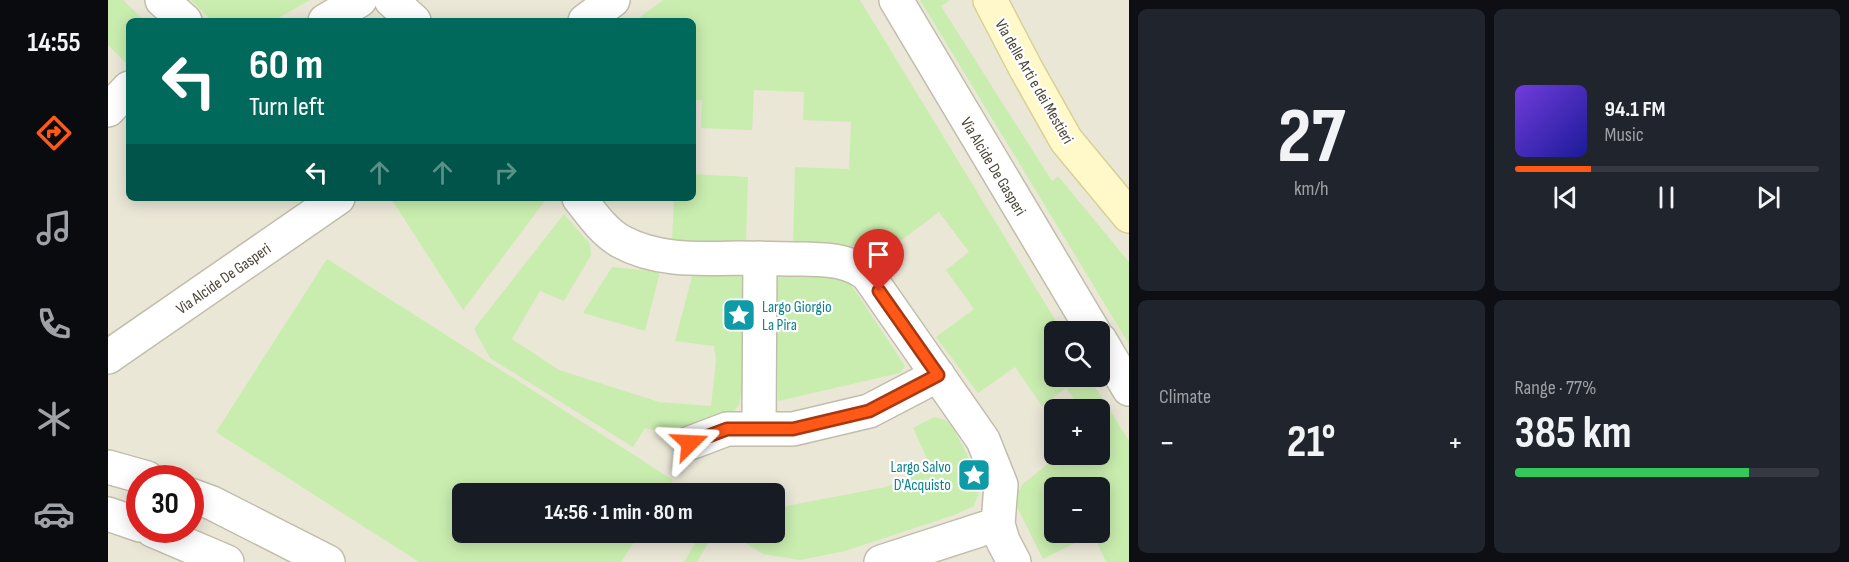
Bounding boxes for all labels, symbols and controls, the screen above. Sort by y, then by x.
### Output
street label: Via delle Arti e dei Mestieri [990,16,1077,147]
text: 14:55 [27,27,81,59]
text: 60 m [249,40,323,91]
icon: left [150,42,228,120]
text: Turn left [249,91,325,123]
text: 27 [1277,91,1345,184]
text: 94.1 FM [1605,96,1666,123]
icon: directions [33,112,75,154]
street label: Via Alcide De Gasperi [956,114,1030,219]
text: Music [1605,123,1644,147]
icon: left [300,156,333,189]
icon: ahead [363,156,396,189]
icon: ahead [426,156,459,189]
icon: right [489,156,522,189]
text: km/h [1294,177,1329,201]
icon: previous [1549,181,1582,214]
icon: pause [1650,181,1683,214]
icon: next [1752,181,1785,214]
icon: music [33,207,75,249]
pin [853,229,904,291]
icon: arrive [862,238,895,271]
street label: Via Alcide De Gasperi [173,240,275,319]
place icon: Largo Giorgio La Pira [721,297,757,333]
place label: Largo Giorgio La Pira [762,298,832,335]
icon: phone [33,303,75,345]
map controls [1044,321,1110,543]
button: search [1044,321,1110,387]
text: Range · 77% [1515,376,1597,400]
text: Climate [1159,385,1211,409]
icon: climate [33,398,75,440]
button: + [1044,399,1110,465]
text: 385 km [1515,406,1632,461]
position arrow [658,411,722,475]
text: 21° [1287,415,1336,470]
text: − [1159,423,1175,463]
text: + [1447,423,1464,463]
place icon: Largo Salvo D'Acquisto [956,457,992,493]
place label: Largo Salvo D'Acquisto [891,458,951,495]
speed limit sign: 30 [126,465,204,543]
button: − [1044,477,1110,543]
icon: car [33,493,75,535]
text: 14:56 · 1 min · 80 m [545,499,692,526]

